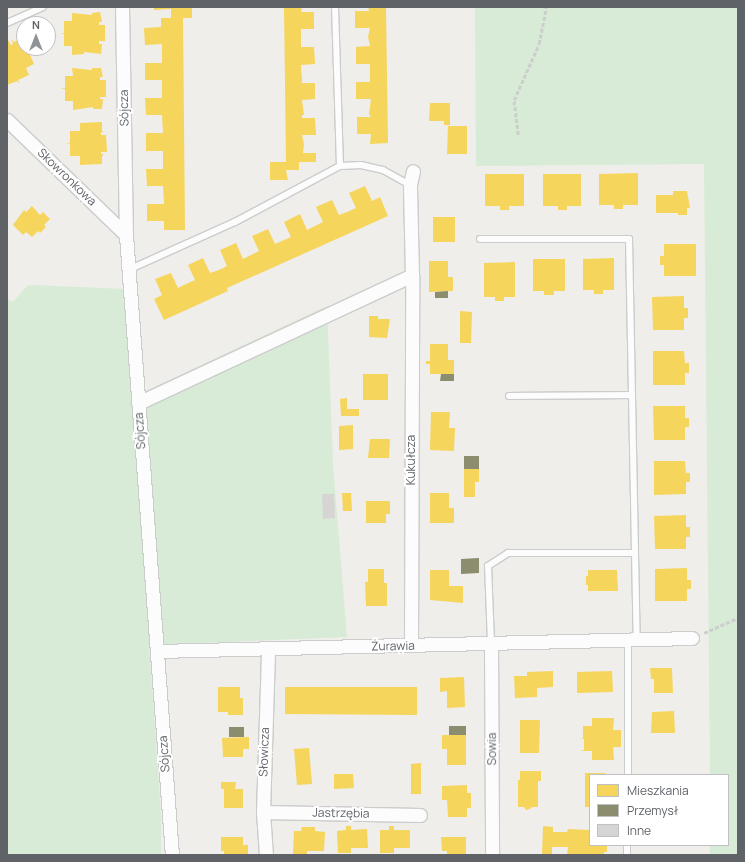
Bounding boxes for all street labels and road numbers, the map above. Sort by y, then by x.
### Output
street label: Sójcza [116,89,132,127]
street label: Skowronkowa [35,145,99,209]
street label: Sójcza [132,412,148,450]
street label: Kukułcza [404,435,418,485]
street label: Żurawia [371,638,415,654]
street label: Słowicza [256,727,272,777]
street label: Sowia [485,733,499,765]
street label: Sójcza [156,735,172,773]
street label: Jastrzębia [312,805,370,821]

